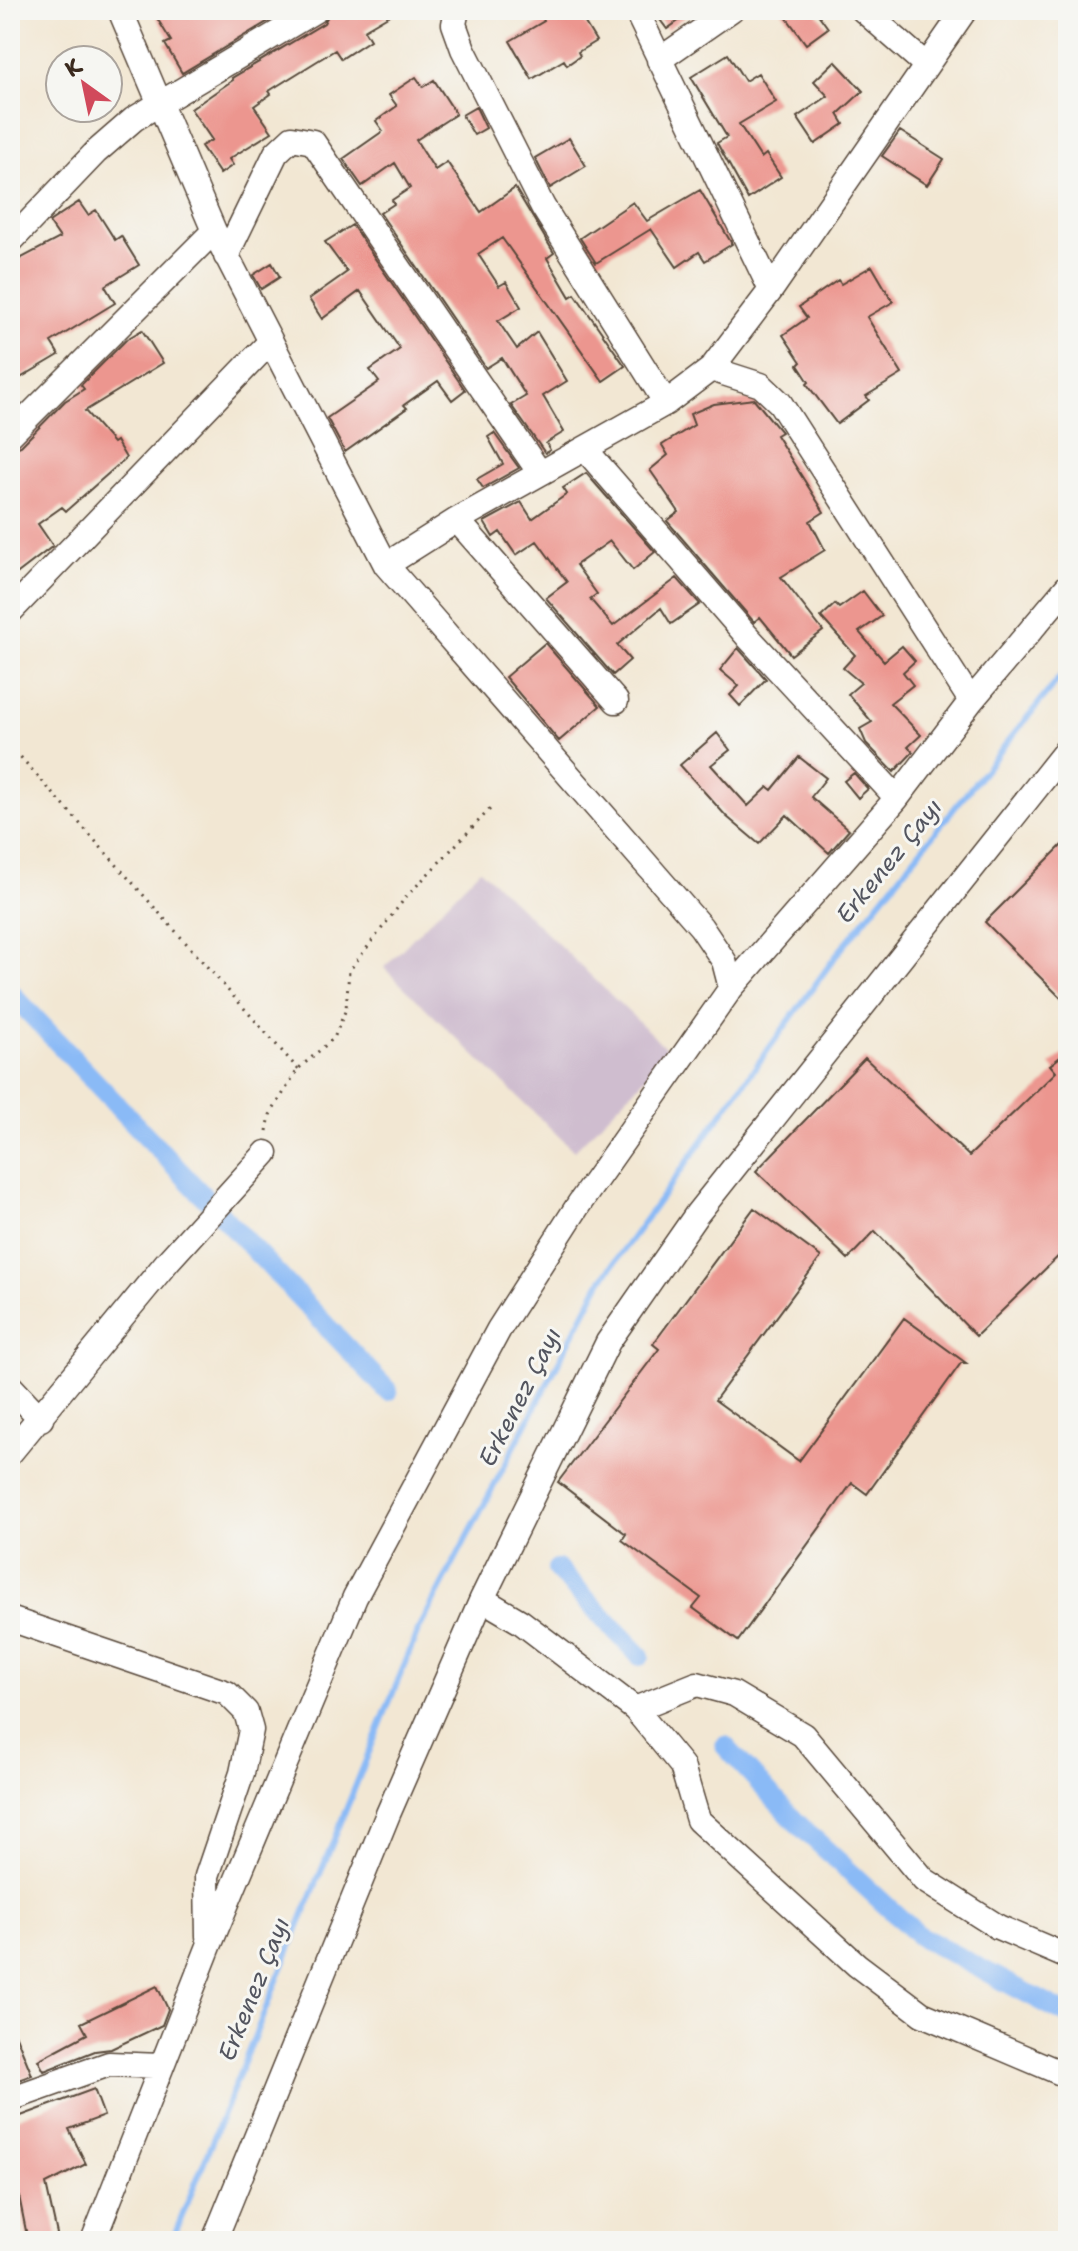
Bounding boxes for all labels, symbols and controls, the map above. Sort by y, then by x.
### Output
north arrow [44,44,124,124]
text: K [59,51,88,84]
water label: Erkenez Çayı [829,792,949,930]
water label: Erkenez Çayı [471,1322,569,1472]
water label: Erkenez Çayı [211,1913,297,2065]

